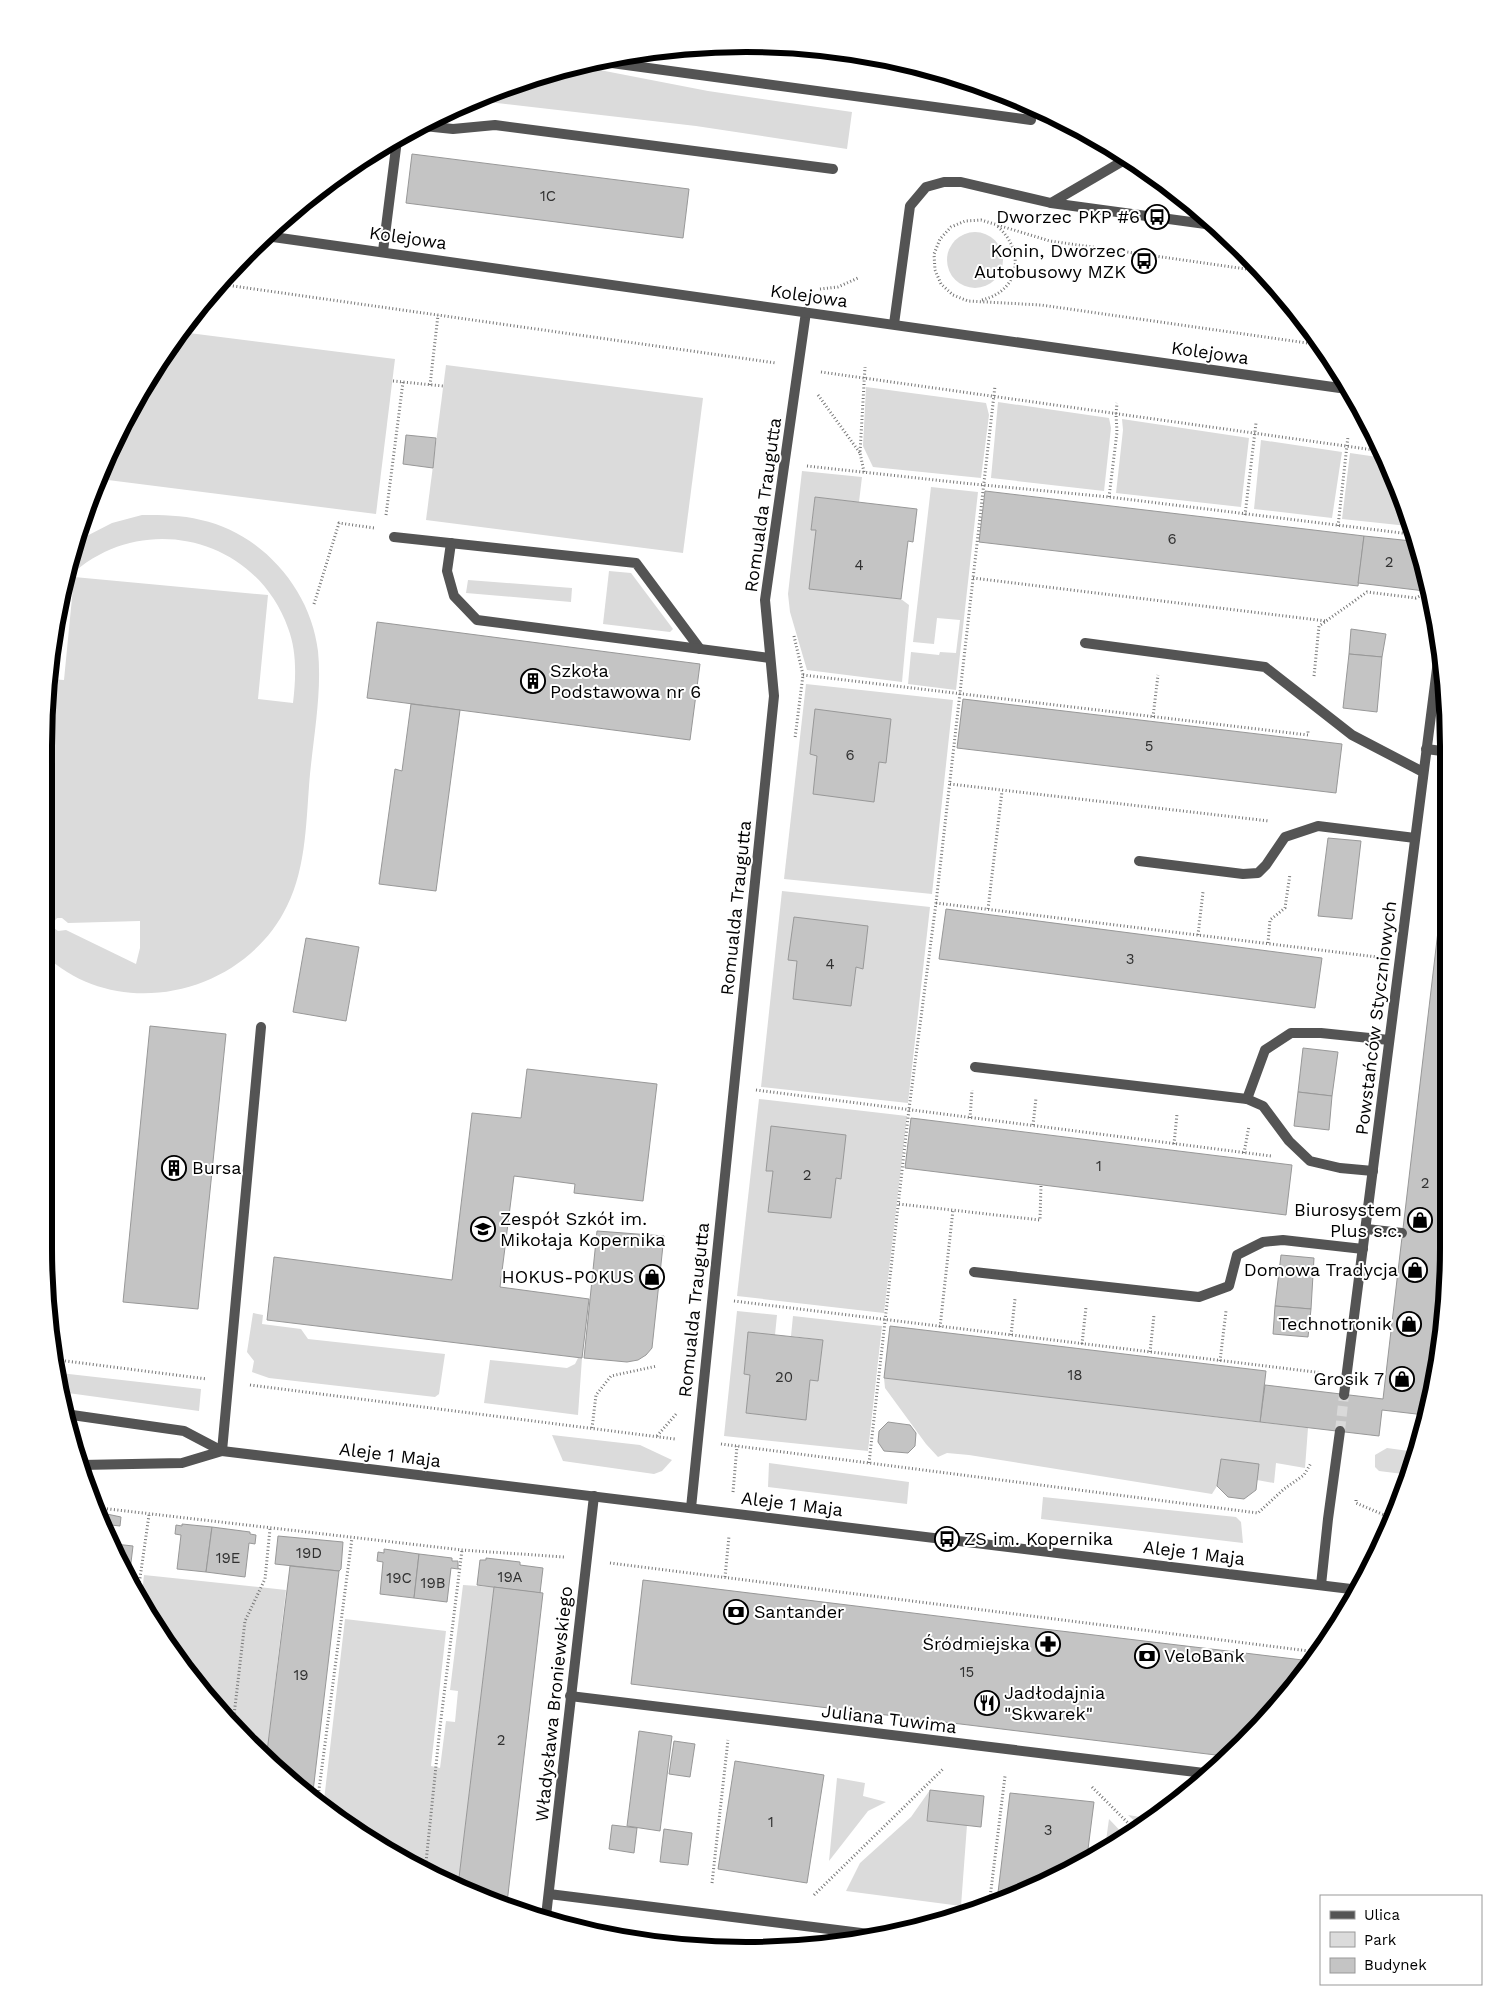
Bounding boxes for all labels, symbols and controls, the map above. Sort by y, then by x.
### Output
house number: 1C [540,187,556,205]
bus stop icon: Dworzec PKP #6 [1144,204,1170,230]
place label: Dworzec PKP #6 [996,206,1140,227]
street label: Kolejowa [368,222,448,253]
place label: Konin, Dworzec Autobusowy MZK [974,240,1126,282]
bus stop icon: Konin, Dworzec Autobusowy MZK [1131,248,1157,274]
street label: Kolejowa [769,280,849,311]
street label: Kolejowa [1170,337,1250,368]
street label: Romualda Traugutta [740,416,785,594]
house number: 6 [1167,530,1177,548]
house number: 2 [1385,553,1393,571]
house number: 4 [854,556,864,574]
place label: Szkoła Podstawowa nr 6 [550,660,701,702]
building icon: Szkoła Podstawowa nr 6 [520,668,546,694]
house number: 5 [1145,737,1153,755]
house number: 6 [845,746,855,764]
street label: Romualda Traugutta [716,819,755,997]
street label: Powstańców Styczniowych [1351,900,1400,1136]
house number: 3 [1126,950,1134,968]
house number: 4 [825,955,835,973]
building icon: Bursa [161,1155,187,1181]
place label: Bursa [192,1157,242,1178]
house number: 1 [1096,1157,1102,1175]
house number: 2 [803,1166,811,1184]
house number: 2 [1421,1174,1429,1192]
place label: Biurosystem Plus s.c. [1294,1199,1402,1241]
shop icon: Biurosystem Plus s.c. [1407,1207,1433,1233]
place label: Zespół Szkół im. Mikołaja Kopernika [500,1208,665,1250]
school or university icon: Zespół Szkół im. Mikołaja Kopernika [470,1216,496,1242]
street label: Romualda Traugutta [674,1221,713,1399]
shop icon: Domowa Tradycja [1402,1257,1428,1283]
place label: Domowa Tradycja [1244,1259,1398,1280]
shop icon: HOKUS-POKUS [639,1264,665,1290]
place label: HOKUS-POKUS [502,1266,634,1287]
shop icon: Technotronik [1396,1311,1422,1337]
place label: Technotronik [1278,1313,1392,1334]
house number: 18 [1067,1366,1083,1384]
shop icon: Grosik 7 [1389,1366,1415,1392]
house number: 20 [775,1368,793,1386]
place label: Grosik 7 [1314,1368,1384,1389]
street label: Aleje 1 Maja [338,1438,442,1471]
street label: Aleje 1 Maja [740,1487,844,1520]
bus stop icon: ZS im. Kopernika [934,1526,960,1552]
place label: ZS im. Kopernika [964,1528,1113,1549]
street label: Aleje 1 Maja [1142,1536,1246,1569]
house number: 19D [296,1544,322,1562]
house number: 19E [216,1549,240,1567]
house number: 19A [498,1568,523,1586]
house number: 19C [386,1569,412,1587]
house number: 19B [421,1574,445,1592]
street label: Władysława Broniewskiego [531,1585,576,1823]
bank icon: Santander [723,1599,749,1625]
place label: Santander [754,1601,844,1622]
pharmacy icon: Śródmiejska [1035,1631,1061,1657]
place label: Śródmiejska [923,1633,1030,1654]
bank icon: VeloBank [1134,1643,1160,1669]
place label: VeloBank [1164,1645,1245,1666]
house number: 15 [960,1663,974,1681]
house number: 19 [293,1666,309,1684]
place label: Jadłodajnia "Skwarek" [1004,1682,1105,1724]
restaurant icon: Jadłodajnia "Skwarek" [974,1690,1000,1716]
street label: Juliana Tuwima [820,1700,958,1737]
house number: 2 [497,1731,505,1749]
house number: 1 [768,1813,774,1831]
house number: 3 [1044,1821,1052,1839]
legend [1320,1895,1482,1985]
text: Ulica [1364,1906,1401,1924]
text: Park [1364,1931,1397,1949]
text: Budynek [1364,1956,1427,1974]

